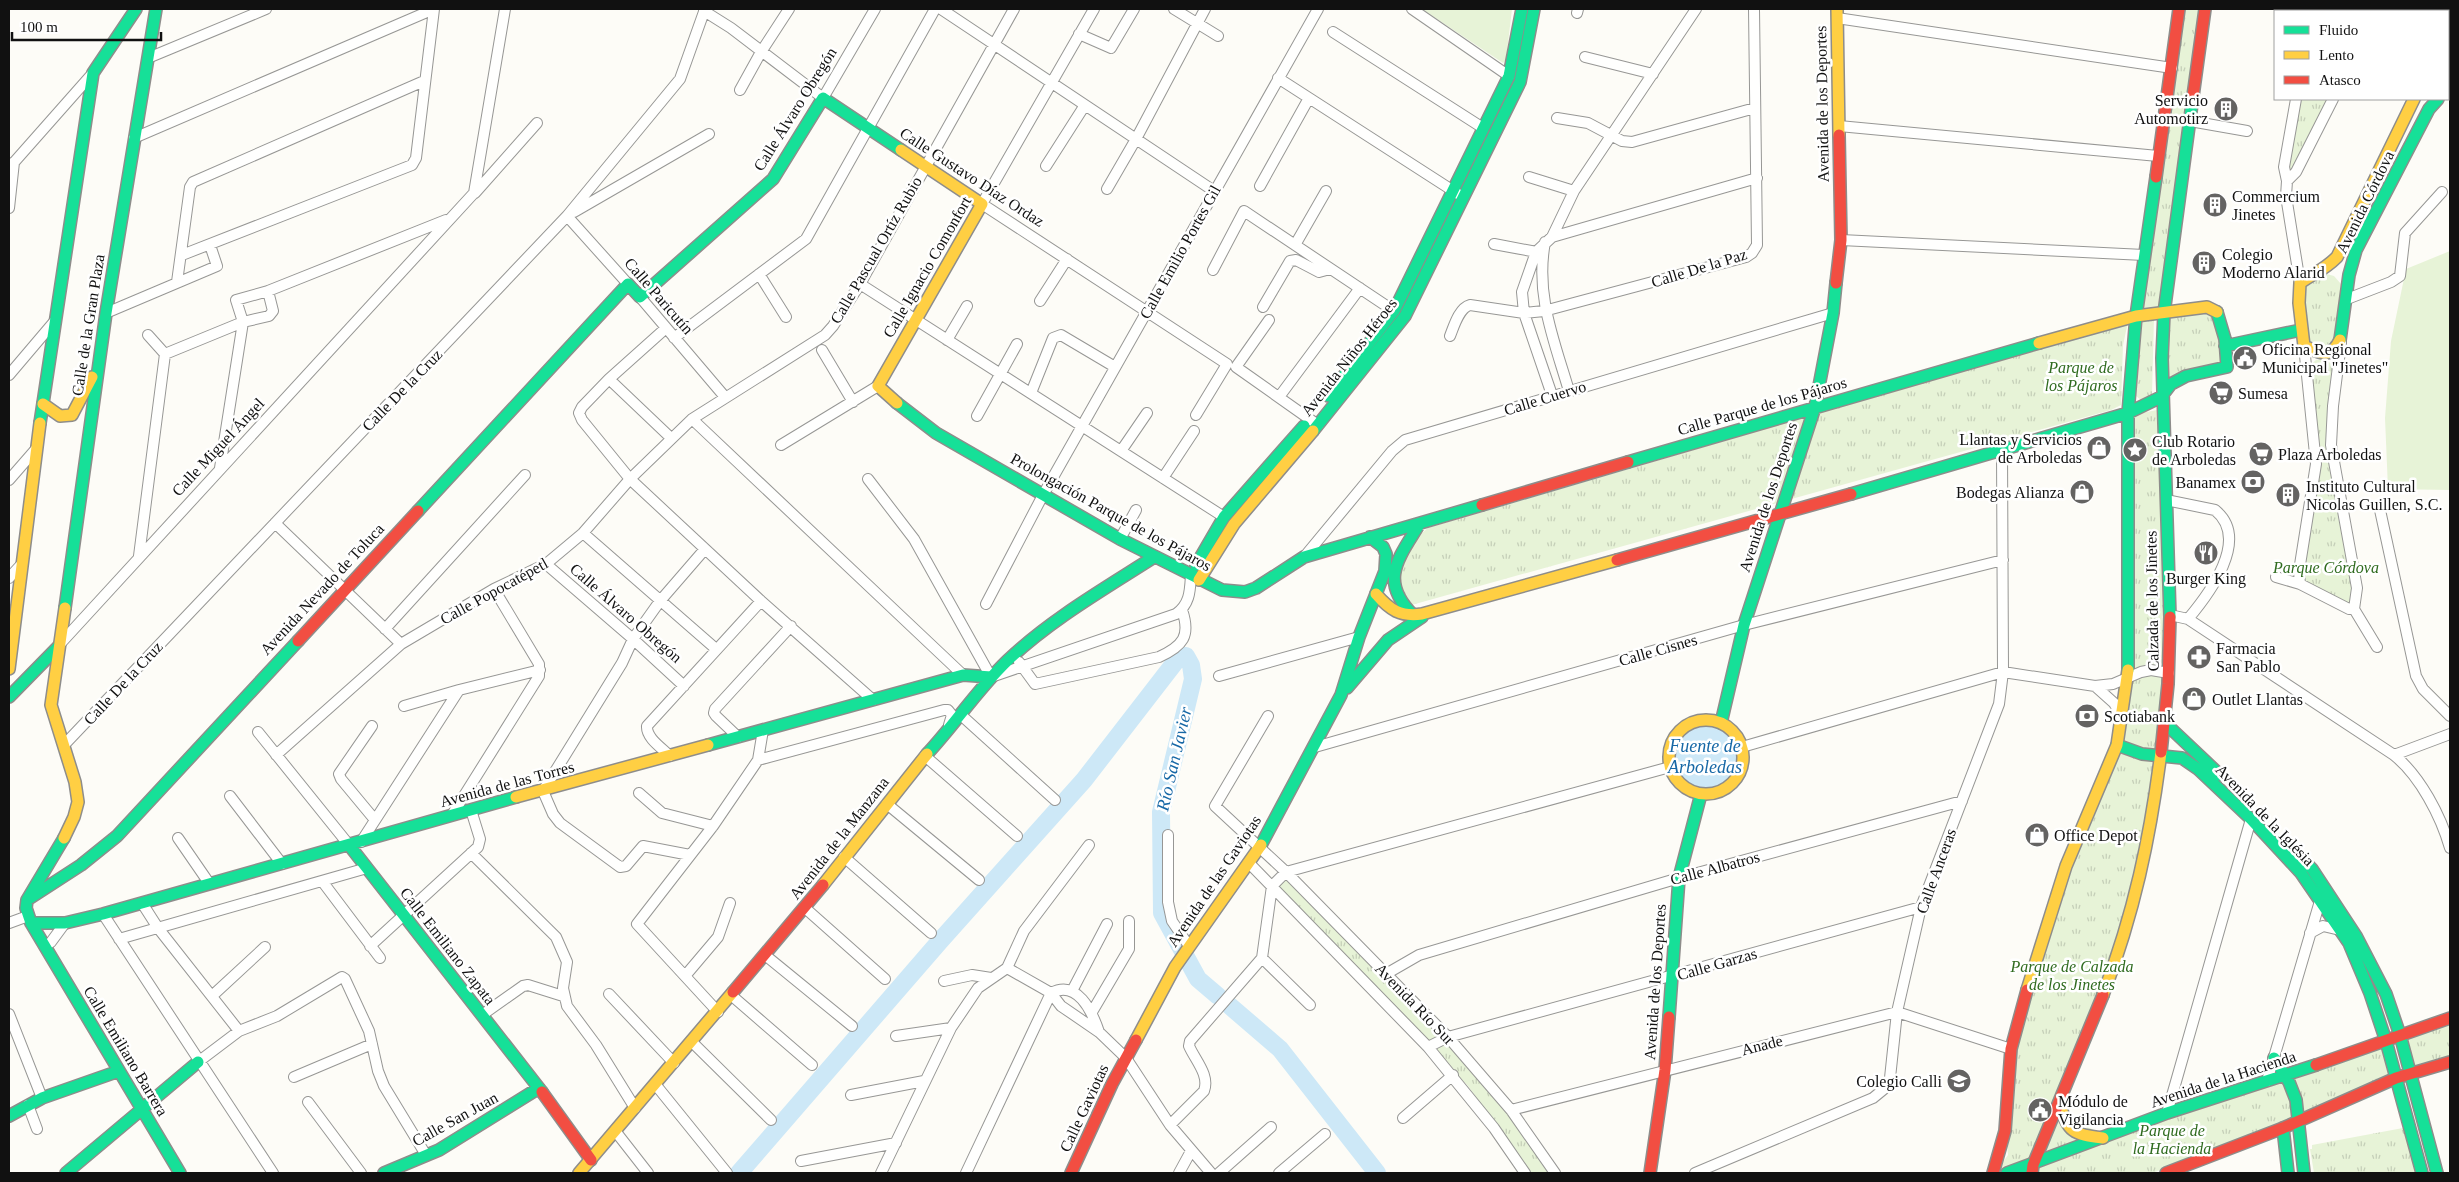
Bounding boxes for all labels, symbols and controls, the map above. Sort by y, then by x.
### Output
scale bar [12,10,161,42]
legend [2274,10,2449,100]
text: 100 m [20,19,58,35]
text: Fluido [2319,22,2358,38]
street label: Avenida de los Deportes [1812,26,1833,182]
street label: Calle Álvaro Obregón [749,44,841,174]
text: Lento [2319,47,2354,63]
text: Atasco [2319,72,2361,88]
place label: Servicio Automotirz [2134,92,2208,127]
building icon: Servicio Automotirz [2213,96,2239,122]
street label: Calle Gustavo Díaz Ordaz [897,124,1047,230]
street label: Avenida Córdova [2333,148,2397,256]
street label: Calle Pascual Ortíz Rubio [827,174,925,326]
street label: Calle Emilio Portes Gil [1136,182,1224,322]
place label: Commercium Jinetes [2232,188,2321,223]
building icon: Commercium Jinetes [2202,192,2228,218]
street label: Calle Ignacio Comonfort [880,193,975,341]
street label: Calle De la Paz [1649,245,1749,291]
place label: Colegio Moderno Alarid [2222,246,2325,281]
building icon: Colegio Moderno Alarid [2191,250,2217,276]
street label: Calle de la Gran Plaza [68,253,108,397]
street label: Calle Paricutín [621,254,697,338]
street label: Avenida Niños Héroes [1298,295,1400,419]
place label: Oficina Regional Municipal "Jinetes" [2262,341,2388,377]
public building icon: Oficina Regional Municipal "Jinetes" [2232,345,2258,371]
street label: Calle De la Cruz [359,346,445,434]
park label: Parque de los Pájaros [2045,359,2117,395]
street label: Calle Parque de los Pájaros [1676,374,1849,439]
street label: Calle Cuervo [1502,377,1588,419]
supermarket icon: Sumesa [2208,380,2234,406]
place label: Sumesa [2238,385,2288,402]
street label: Calle Miguel Ángel [168,394,269,500]
street label: Avenida de los Deportes [1736,420,1801,574]
place label: Llantas y Servicios de Arboledas [1959,431,2082,466]
place label: Club Rotario de Arboledas [2152,433,2236,468]
shop icon: Llantas y Servicios de Arboledas [2086,435,2112,461]
place icon: Club Rotario de Arboledas [2122,437,2148,463]
supermarket icon: Plaza Arboledas [2248,441,2274,467]
place label: Plaza Arboledas [2278,446,2382,463]
street label: Prolongación Parque de los Pájaros [1007,450,1214,575]
bank icon: Banamex [2240,469,2266,495]
place label: Banamex [2176,474,2236,491]
place label: Instituto Cultural Nicolas Guillen, S.C. [2306,478,2442,513]
shop icon: Bodegas Alianza [2069,479,2095,505]
building icon: Instituto Cultural Nicolas Guillen, S.C. [2275,482,2301,508]
place label: Bodegas Alianza [1956,484,2064,502]
street label: Avenida Nevado de Toluca [257,520,387,658]
street label: Calzada de los Jinetes [2142,530,2162,672]
restaurant icon: Burger King [2193,540,2219,566]
street label: Calle Popocatépetl [437,554,552,628]
street label: Calle Álvaro Obregón [566,559,686,667]
park label: Parque Córdova [2272,559,2379,577]
place label: Burger King [2166,570,2246,588]
street label: Calle Cisnes [1617,631,1699,669]
street label: Calle De la Cruz [80,638,166,728]
place label: Farmacia San Pablo [2216,640,2280,675]
pharmacy icon: Farmacia San Pablo [2186,644,2212,670]
shop icon: Outlet Llantas [2181,686,2207,712]
place label: Outlet Llantas [2212,691,2303,708]
bank icon: Scotiabank [2074,703,2100,729]
water label: Río San Javier [1152,704,1196,814]
place label: Scotiabank [2104,708,2175,725]
water label: Fuente de Arboledas [1667,736,1742,777]
street label: Avenida de las Torres [438,758,576,810]
street label: Avenida de la Iglésia [2212,761,2318,870]
street label: Avenida de la Manzana [786,774,892,902]
street label: Avenida de las Gaviotas [1164,812,1264,950]
shop icon: Office Depot [2024,822,2050,848]
street label: Calle Anceras [1913,826,1959,916]
place label: Office Depot [2054,827,2138,845]
street label: Calle Albatros [1668,848,1762,888]
street label: Calle Emiliano Zapata [396,884,499,1009]
street label: Avenida de los Deportes [1641,903,1670,1061]
street label: Calle Garzas [1675,945,1759,983]
park label: Parque de Calzada de los Jinetes [2010,958,2133,993]
street label: Avenida Río Sur [1372,960,1459,1049]
street label: Calle Emiliano Barrera [81,983,171,1119]
street label: Anade [1740,1032,1784,1058]
street label: Avenida de la Hacienda [2148,1047,2298,1111]
street label: Calle Gaviotas [1056,1062,1112,1154]
school or university icon: Colegio Calli [1946,1068,1972,1094]
place label: Colegio Calli [1856,1073,1943,1091]
street label: Calle San Juan [409,1089,501,1149]
place label: Módulo de Vigilancia [2058,1093,2128,1129]
public building icon: Módulo de Vigilancia [2027,1097,2053,1123]
park label: Parque de la Hacienda [2133,1122,2211,1157]

